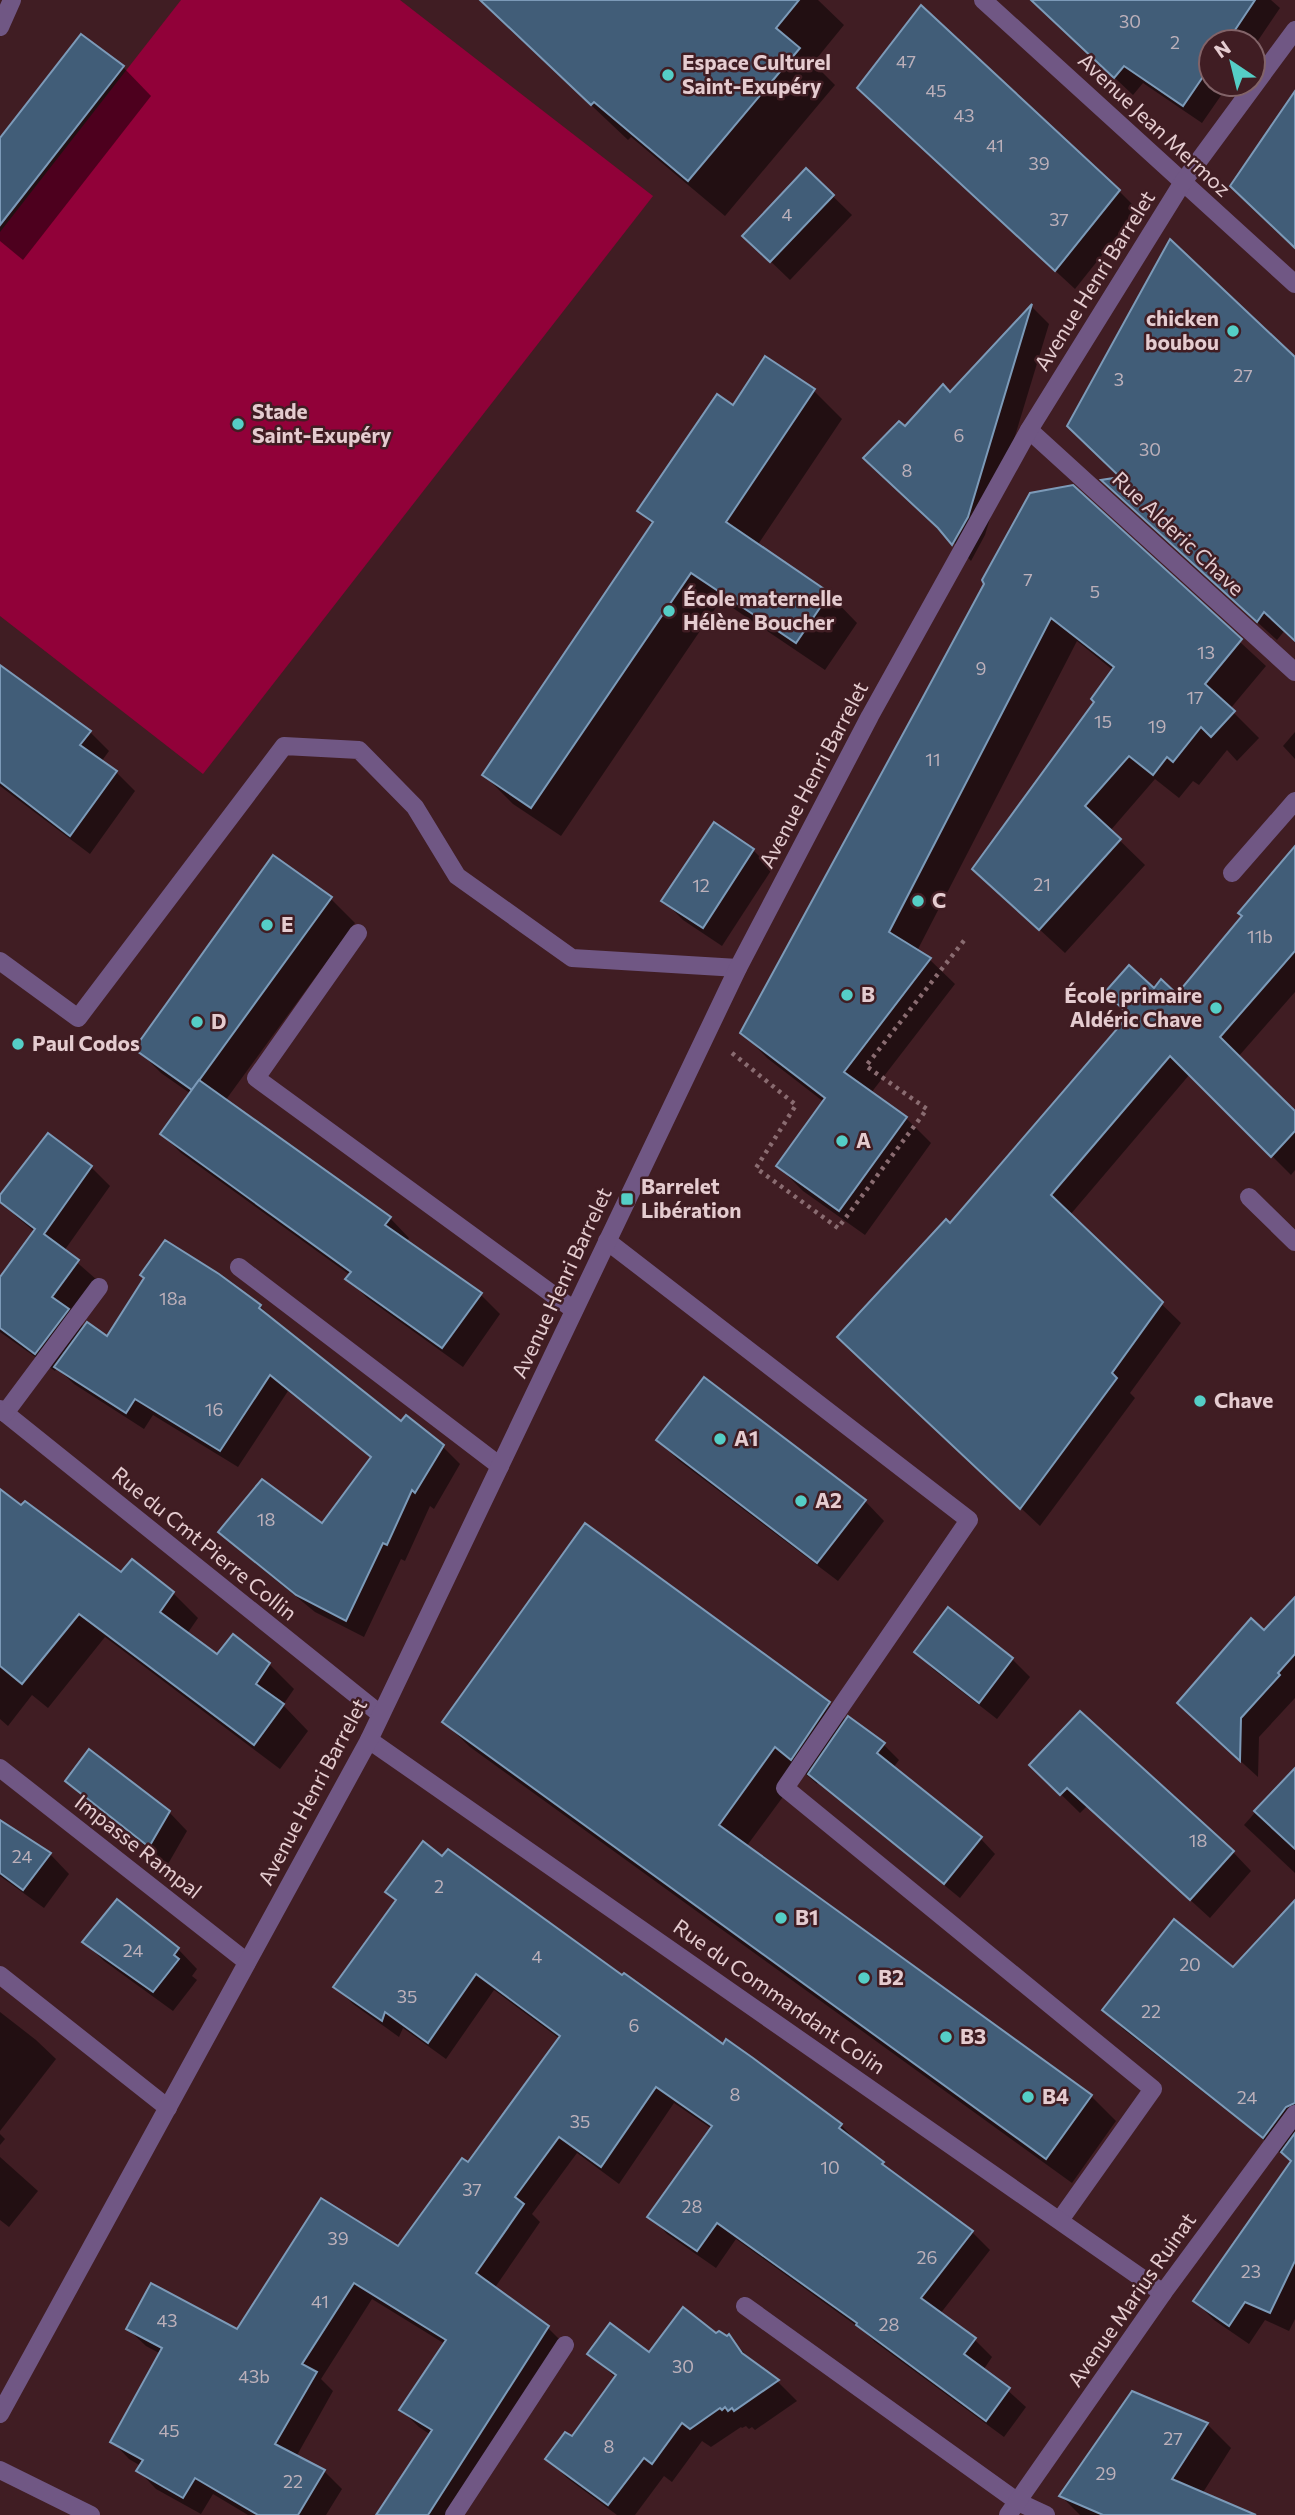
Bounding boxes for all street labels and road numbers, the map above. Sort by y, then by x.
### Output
street label: Avenue Jean Mermoz [1074,47,1236,201]
street label: Avenue Henri Barrelet [1028,186,1159,375]
street label: Rue Alderic Chave [1108,466,1250,600]
street label: Avenue Henri Barrelet [753,677,872,872]
street label: Avenue Henri Barrelet [505,1183,616,1382]
street label: Rue du Cmt Pierre Collin [108,1461,302,1625]
street label: Avenue Henri Barrelet [252,1694,371,1889]
street label: Impasse Rampal [71,1789,207,1903]
street label: Rue du Commandant Colin [669,1913,891,2078]
street label: Avenue Marius Ruinat [1061,2207,1200,2391]

